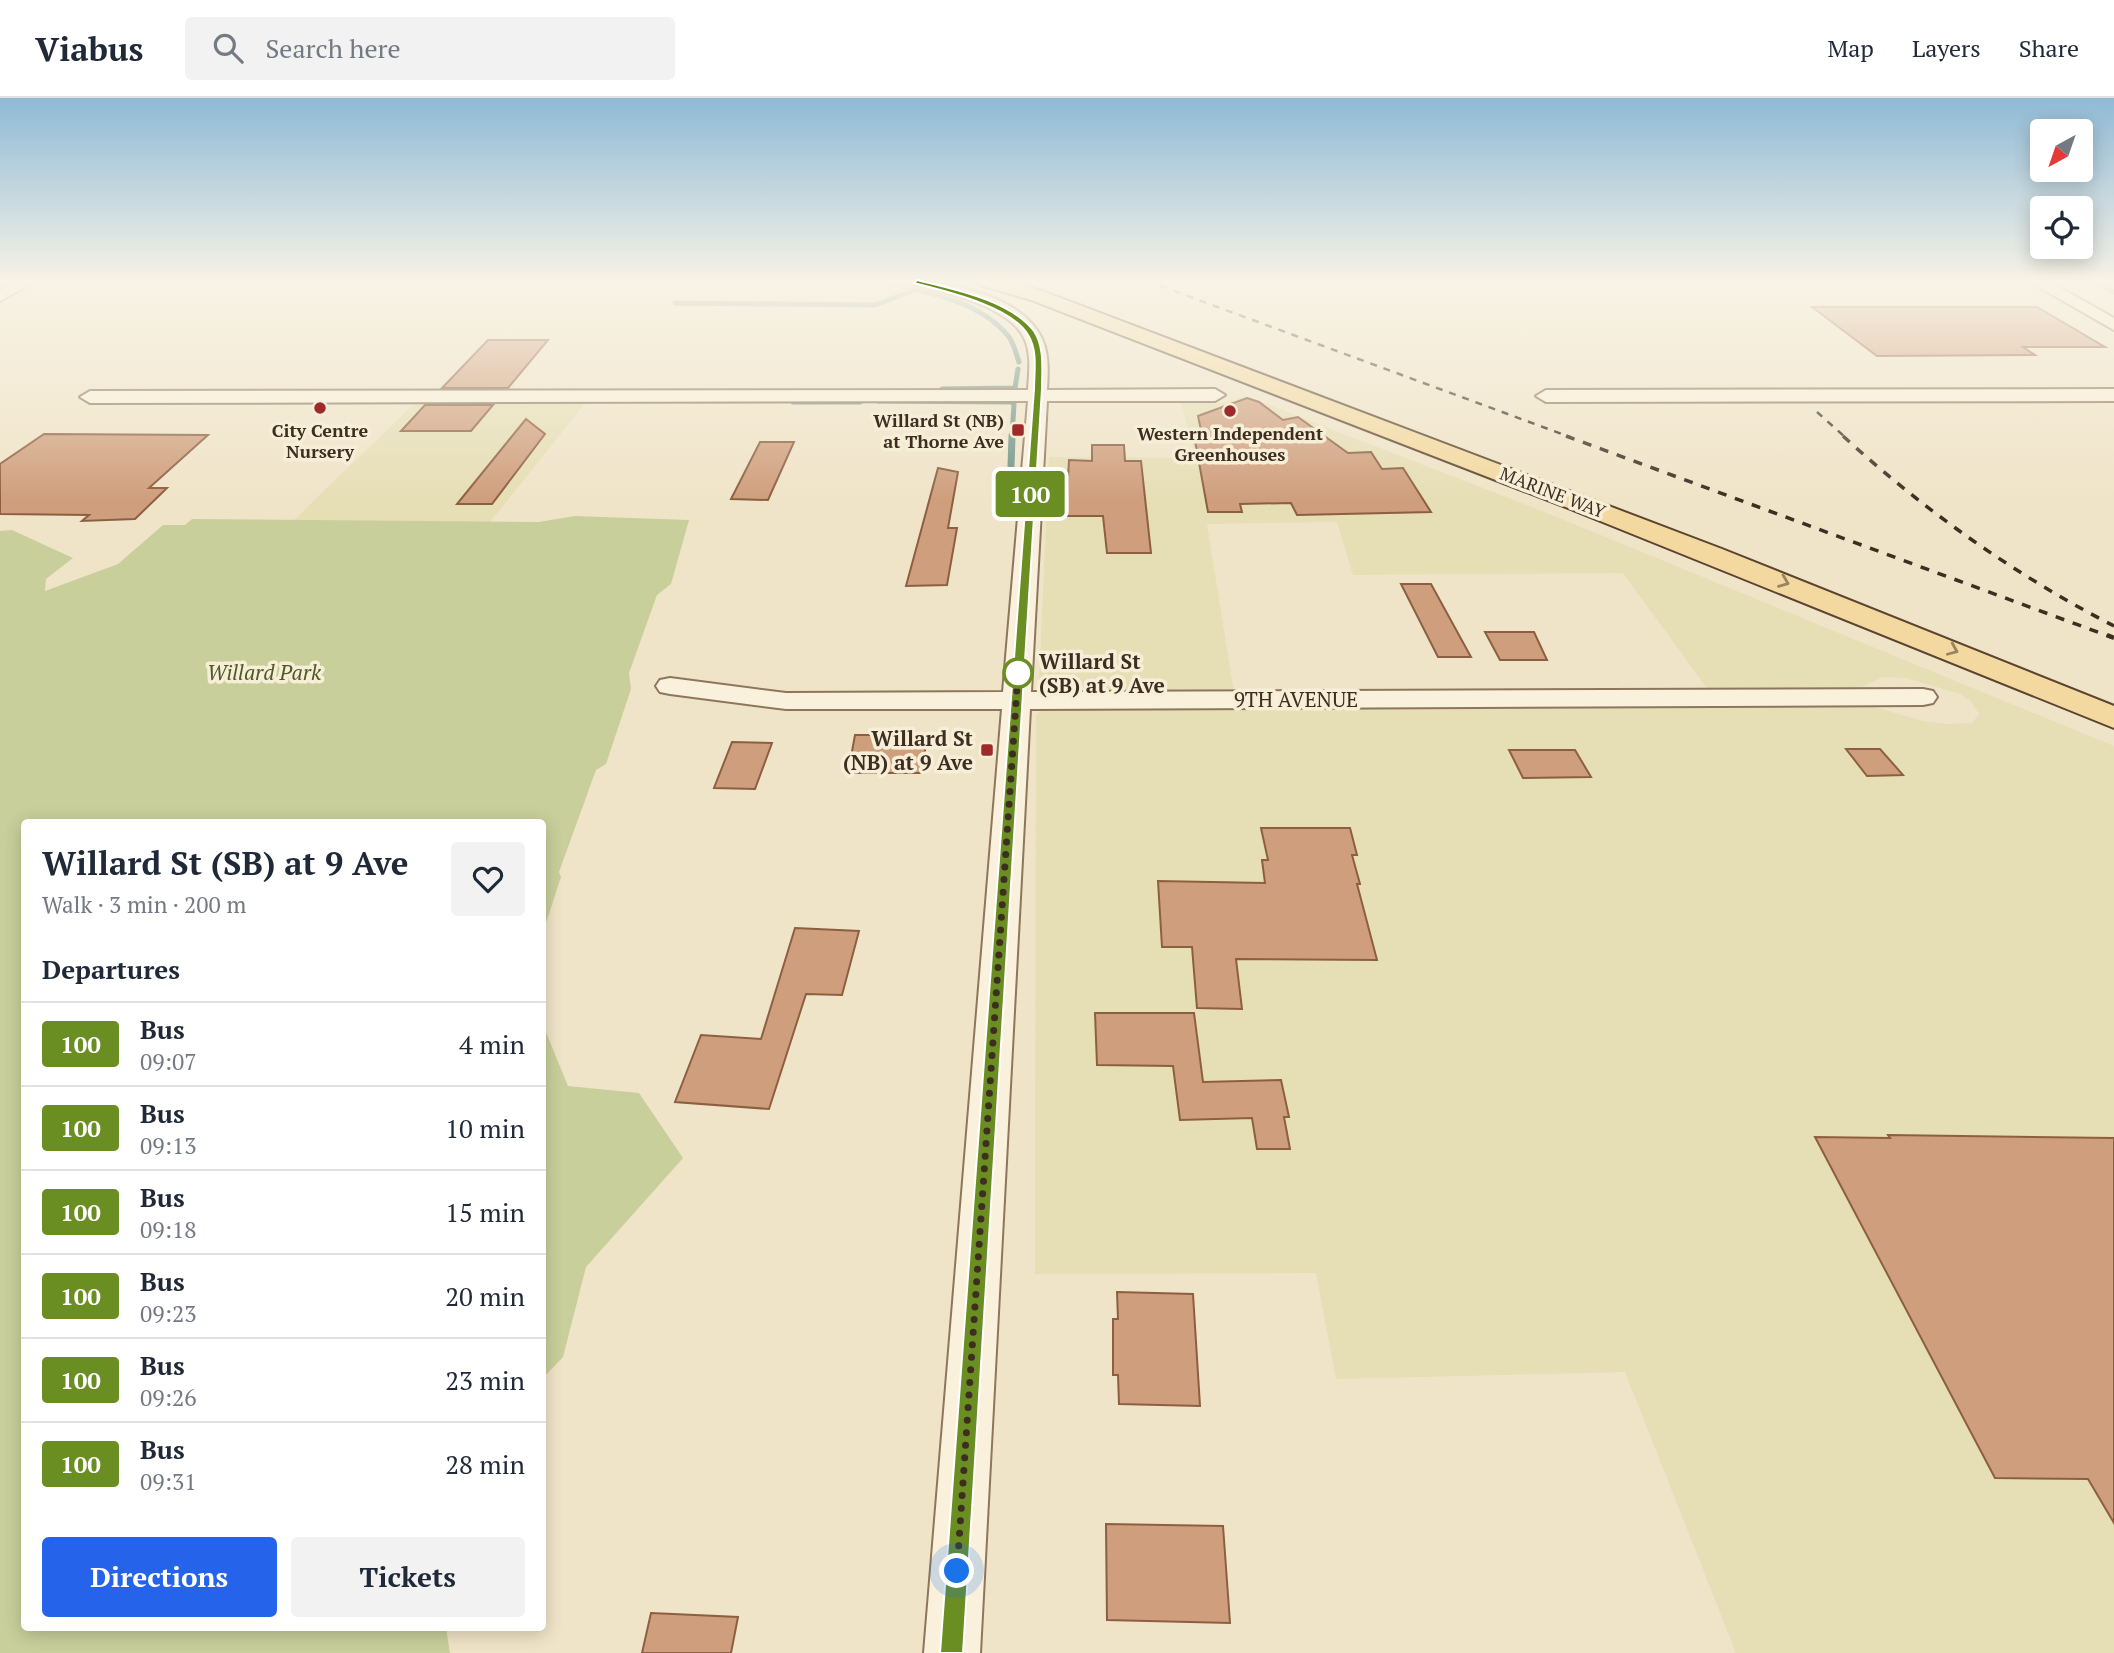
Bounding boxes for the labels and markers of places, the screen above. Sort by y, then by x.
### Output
marker: City Centre Nursery [312,400,328,416]
marker: Western Independent Greenhouses [1222,403,1238,419]
place label: Willard St (NB) at Thorne Ave [873,408,1004,453]
place label: City Centre Nursery [272,418,369,463]
place label: Western Independent Greenhouses [1137,421,1323,466]
marker: Willard St (NB) at Thorne Ave [1010,422,1026,438]
place label: Willard St (SB) at 9 Ave [1039,647,1165,699]
marker: Willard St (SB) at 9 Ave [1003,658,1033,688]
place label: Willard St (NB) at 9 Ave [843,724,974,776]
marker: Willard St (NB) at 9 Ave [979,742,995,758]

